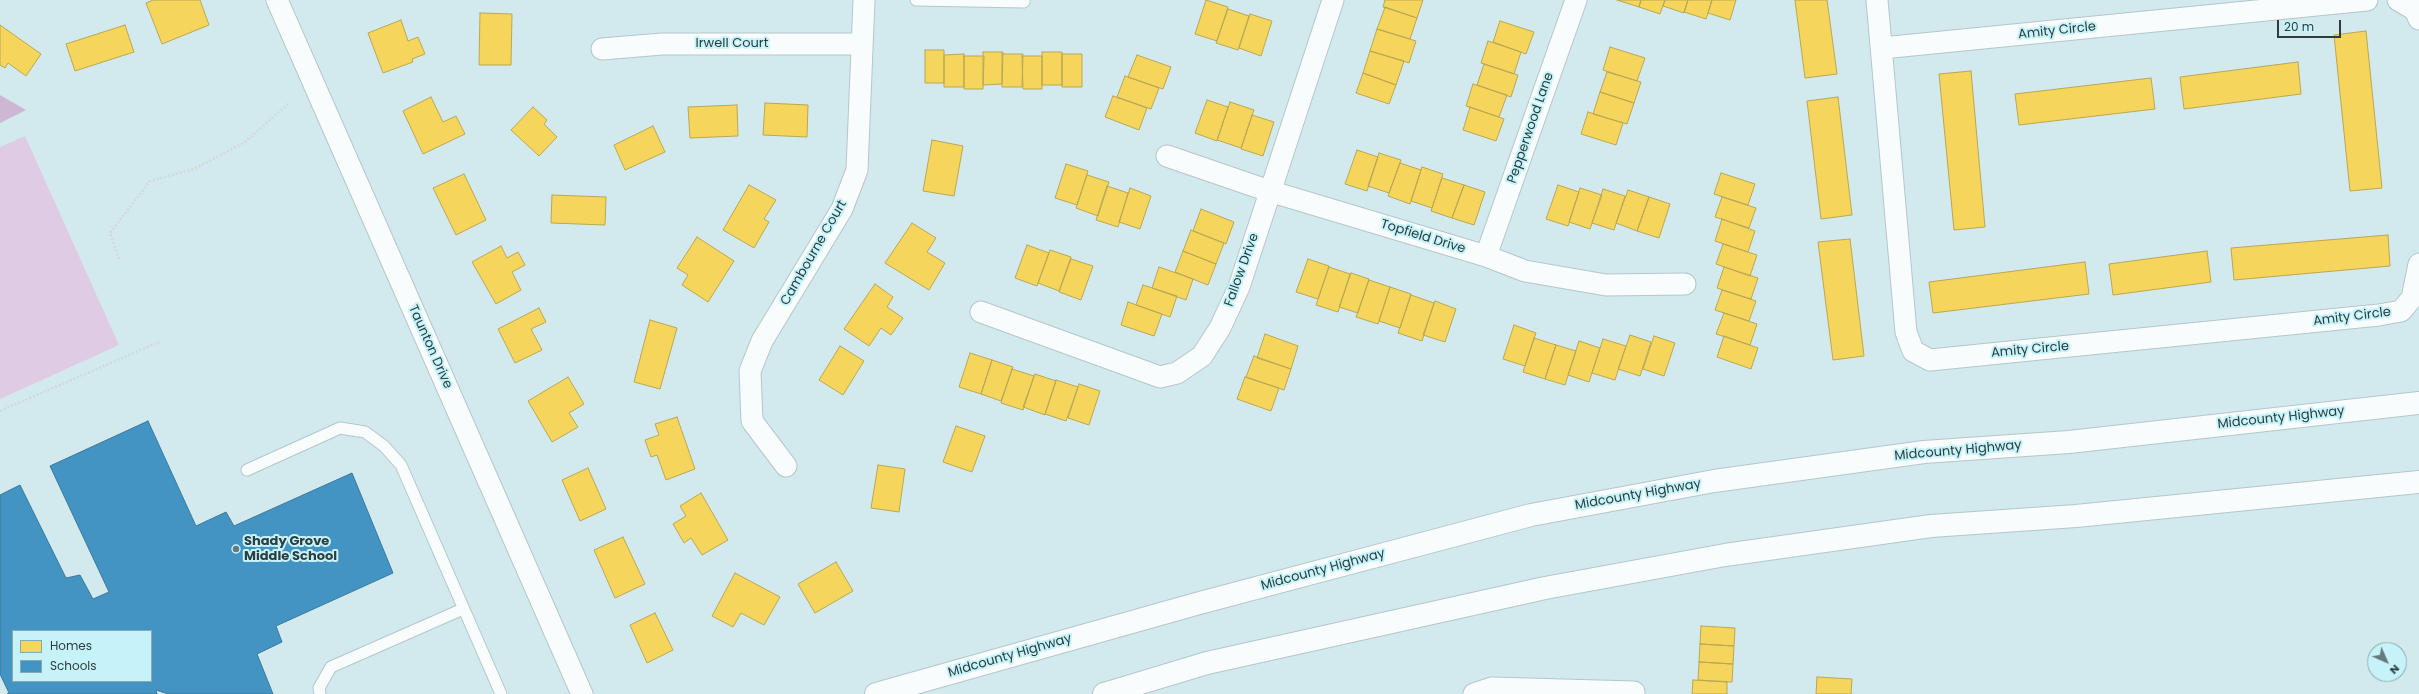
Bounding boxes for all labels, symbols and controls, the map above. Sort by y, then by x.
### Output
scale bar [2279,12,2343,38]
text: 20 m [2284,18,2314,35]
street label: Amity Circle [2017,19,2097,43]
street label: Irwell Court [696,36,768,52]
street label: Pepperwood Lane [1505,70,1557,186]
street label: Cambourne Court [778,198,850,308]
street label: Topfield Drive [1379,217,1467,257]
street label: Fallow Drive [1222,231,1262,309]
street label: Taunton Drive [405,303,455,391]
street label: Amity Circle [2312,304,2392,330]
street label: Amity Circle [1990,339,2070,361]
street label: Midcounty Highway [2217,404,2345,432]
street label: Midcounty Highway [1894,438,2022,464]
street label: Midcounty Highway [1574,476,1702,514]
place label: Shady Grove Middle School [244,534,337,565]
marker: Shady Grove Middle School [231,544,241,554]
street label: Midcounty Highway [1259,546,1387,594]
legend [12,630,152,682]
street label: Midcounty Highway [947,631,1073,681]
text: Homes [50,637,92,654]
north arrow [2367,642,2407,682]
text: Schools [50,657,97,674]
text: N [2386,661,2403,678]

